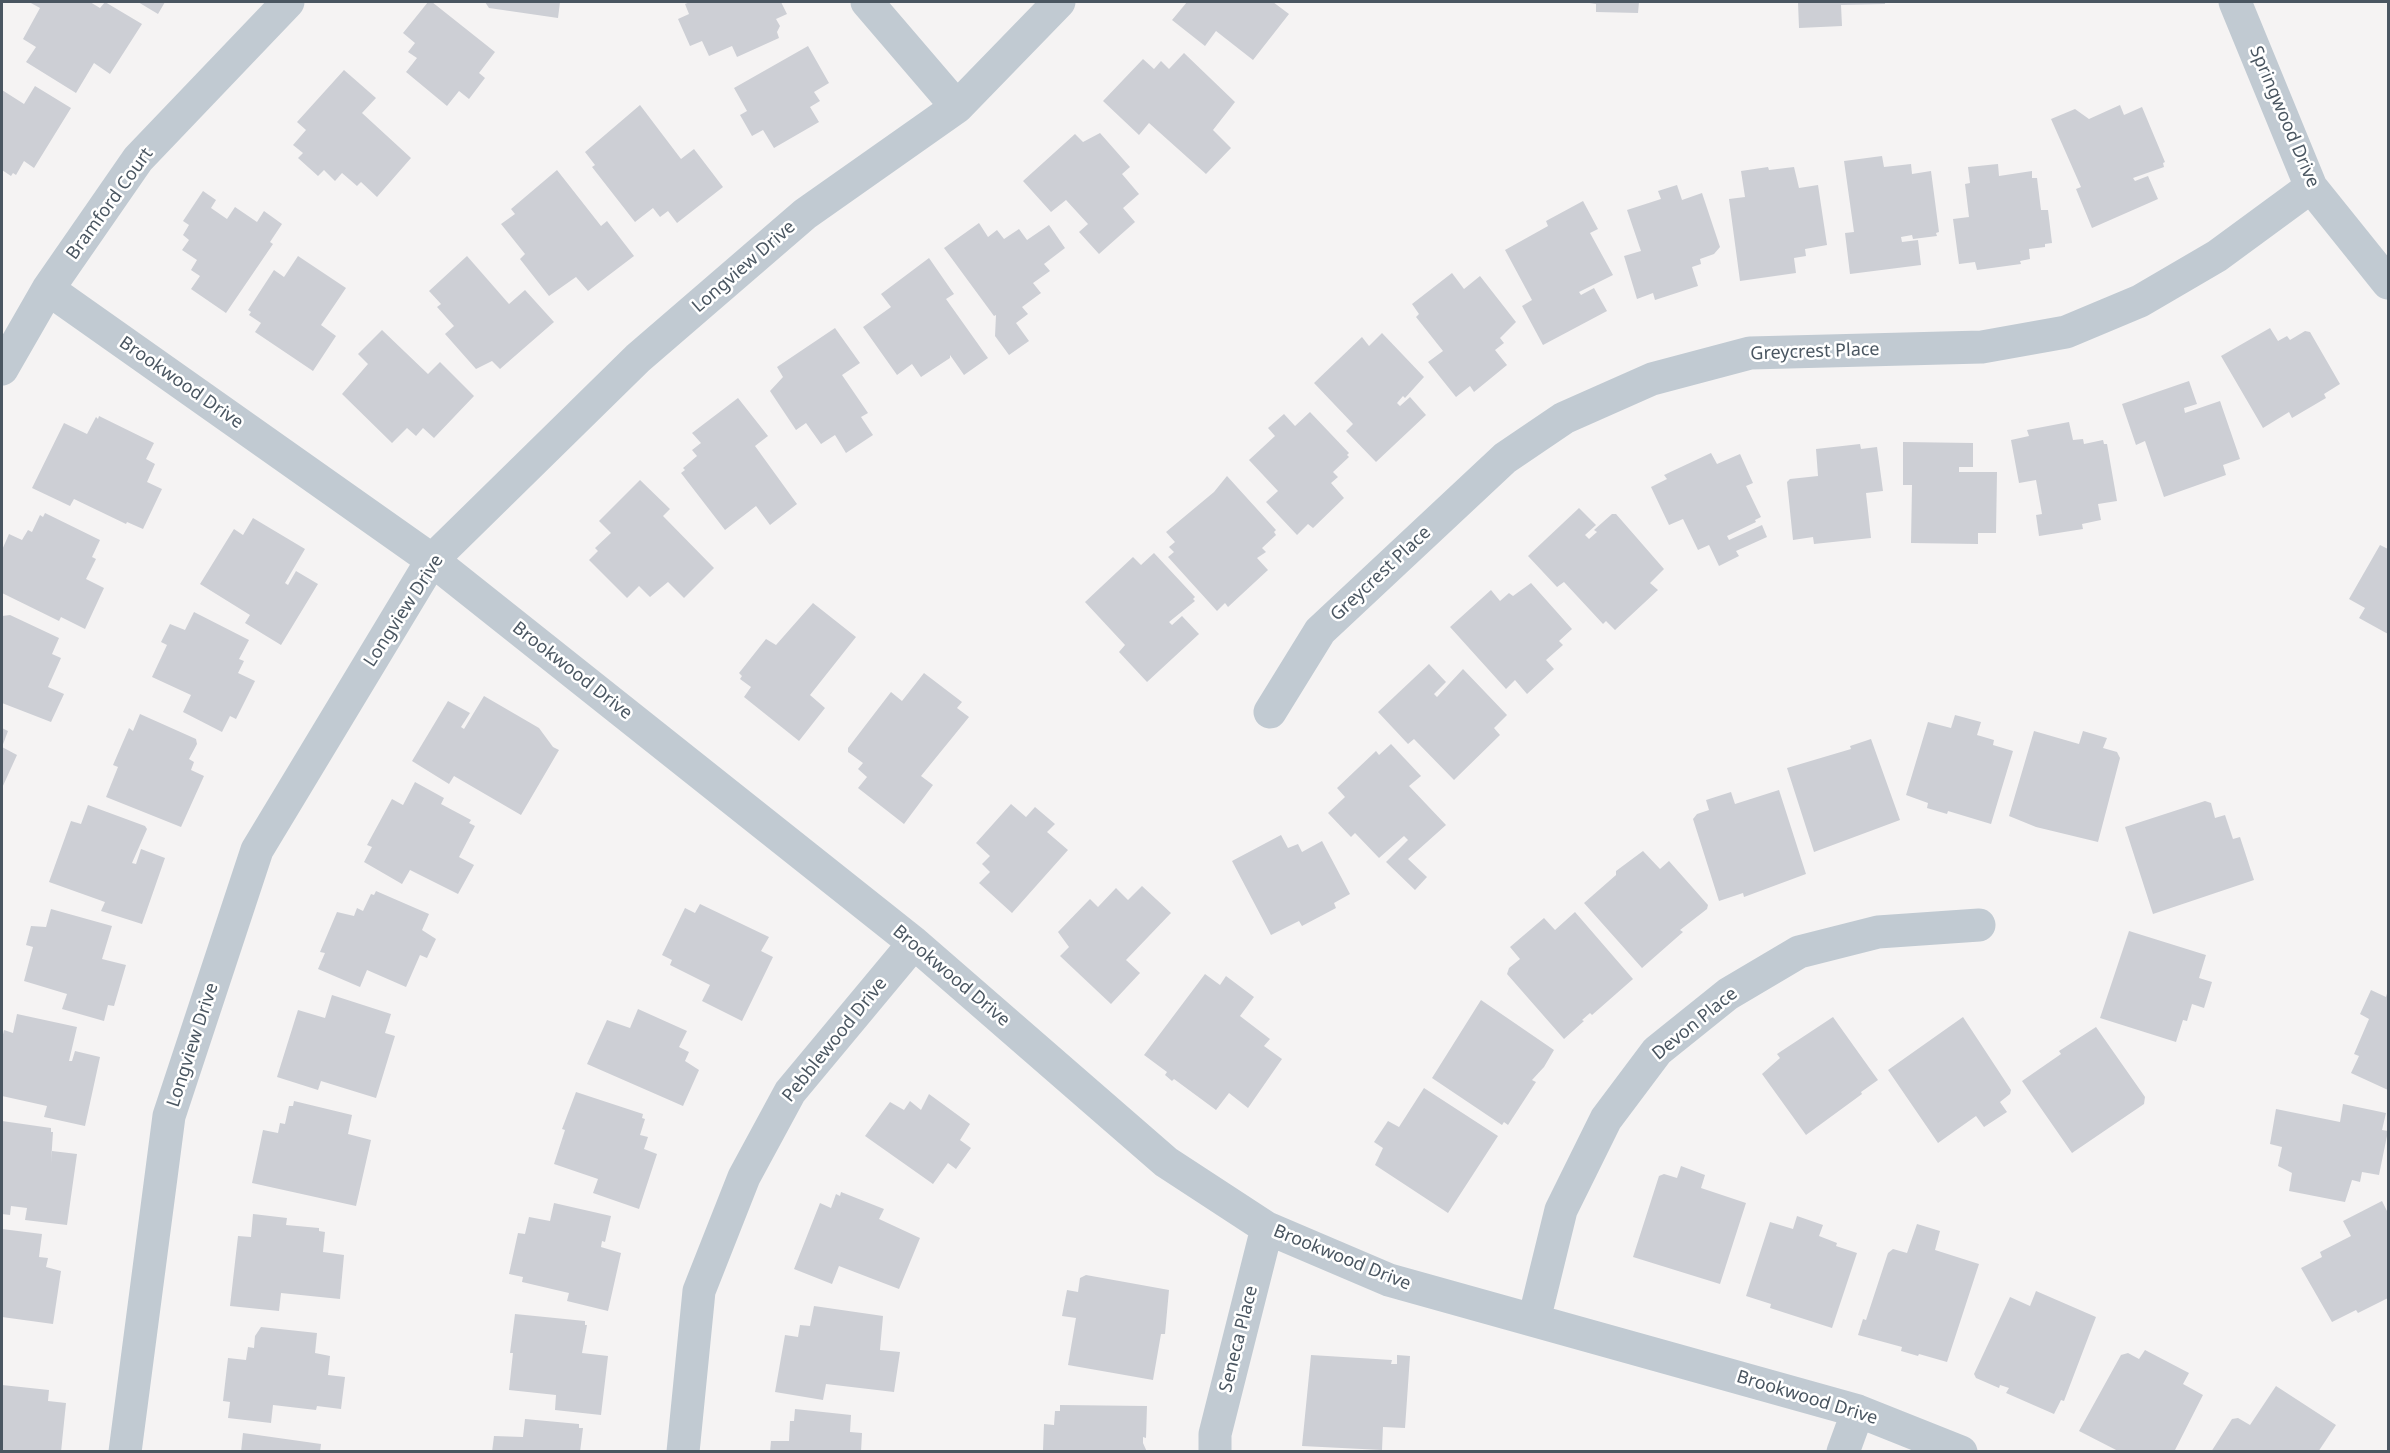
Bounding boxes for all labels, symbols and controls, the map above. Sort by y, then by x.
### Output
street label: Springwood Drive [2244,43,2324,191]
street label: Bramford Court [62,144,158,264]
street label: Longview Drive [688,216,800,318]
street label: Brookwood Drive [115,332,247,434]
street label: Greycrest Place [1750,339,1880,365]
street label: Greycrest Place [1326,522,1436,626]
street label: Longview Drive [360,551,448,671]
street label: Brookwood Drive [508,617,636,725]
street label: Brookwood Drive [888,921,1014,1031]
street label: Pebblewood Drive [778,973,892,1107]
street label: Longview Drive [163,980,223,1110]
street label: Devon Place [1648,983,1742,1065]
street label: Brookwood Drive [1270,1221,1414,1295]
street label: Seneca Place [1215,1283,1263,1395]
street label: Brookwood Drive [1734,1366,1880,1430]

